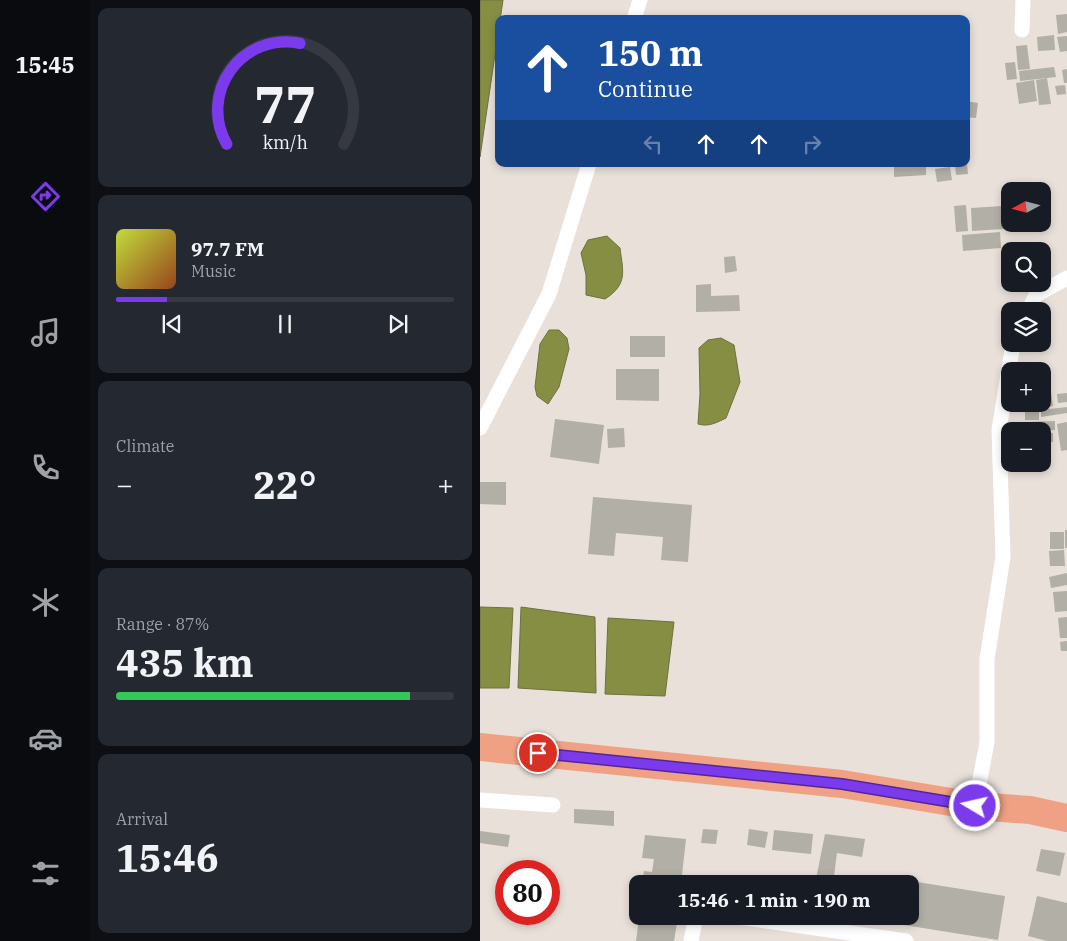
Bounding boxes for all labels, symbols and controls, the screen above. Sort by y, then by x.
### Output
text: 150 m [598,30,703,76]
icon: ahead [515,35,580,100]
text: 15:45 [15,50,75,79]
text: 77 [254,70,316,137]
text: Continue [598,74,693,103]
icon: left [639,130,667,158]
icon: ahead [692,130,720,158]
icon: ahead [745,130,773,158]
icon: right [798,130,826,158]
text: km/h [262,131,308,154]
icon: directions [28,179,63,214]
north arrow [1001,182,1051,232]
map controls [1001,182,1051,472]
text: 97.7 FM [191,237,264,261]
button: search [1001,242,1051,292]
text: Music [191,261,236,281]
button: layers [1001,302,1051,352]
icon: previous [158,310,186,338]
icon: pause [271,310,299,338]
icon: next [384,310,412,338]
icon: music [28,315,63,350]
button: + [1001,362,1051,412]
button: − [1001,422,1051,472]
text: Climate [116,436,174,456]
icon: phone [28,450,63,485]
text: 22° [253,460,317,509]
text: − [116,466,133,503]
text: + [437,466,454,503]
icon: climate [28,585,63,620]
text: Range · 87% [116,614,209,634]
text: 435 km [116,638,254,687]
icon: car [28,721,63,756]
pin [517,732,559,774]
icon: arrive [524,739,552,767]
position arrow [948,779,1000,831]
text: Arrival [116,809,168,829]
text: 15:46 [116,833,219,882]
icon: filters [28,856,63,891]
speed limit sign: 80 [495,860,560,925]
text: 15:46 · 1 min · 190 m [678,888,870,912]

